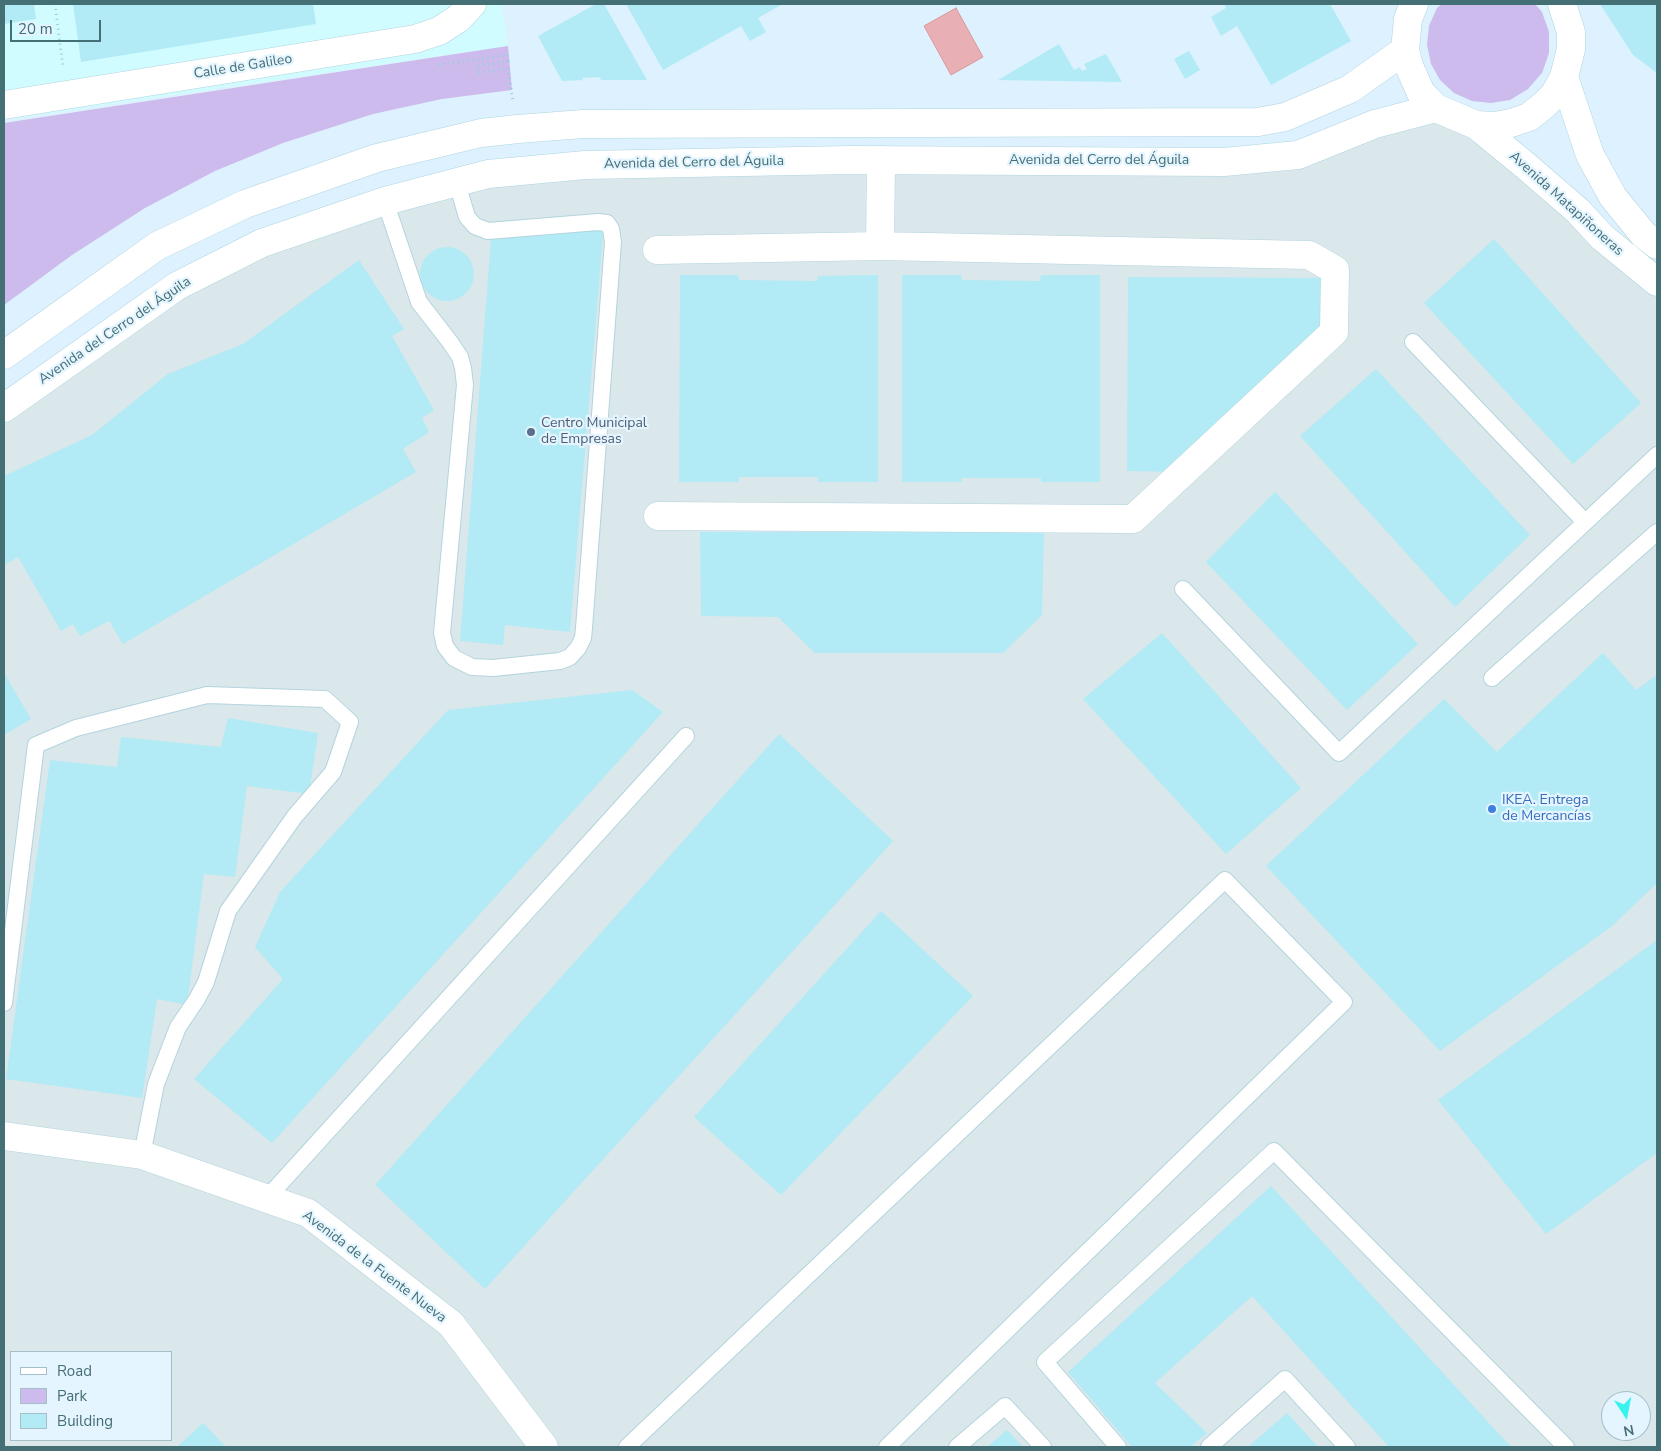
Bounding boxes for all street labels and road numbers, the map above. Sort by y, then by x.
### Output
street label: Calle de Galileo [193,51,293,83]
street label: Avenida Matapiñoneras [1505,148,1627,260]
street label: Avenida del Cerro del Águila [604,153,784,173]
street label: Avenida del Cerro del Águila [1009,153,1189,169]
street label: Avenida del Cerro del Águila [36,274,194,388]
street label: Avenida de la Fuente Nueva [299,1207,449,1327]

